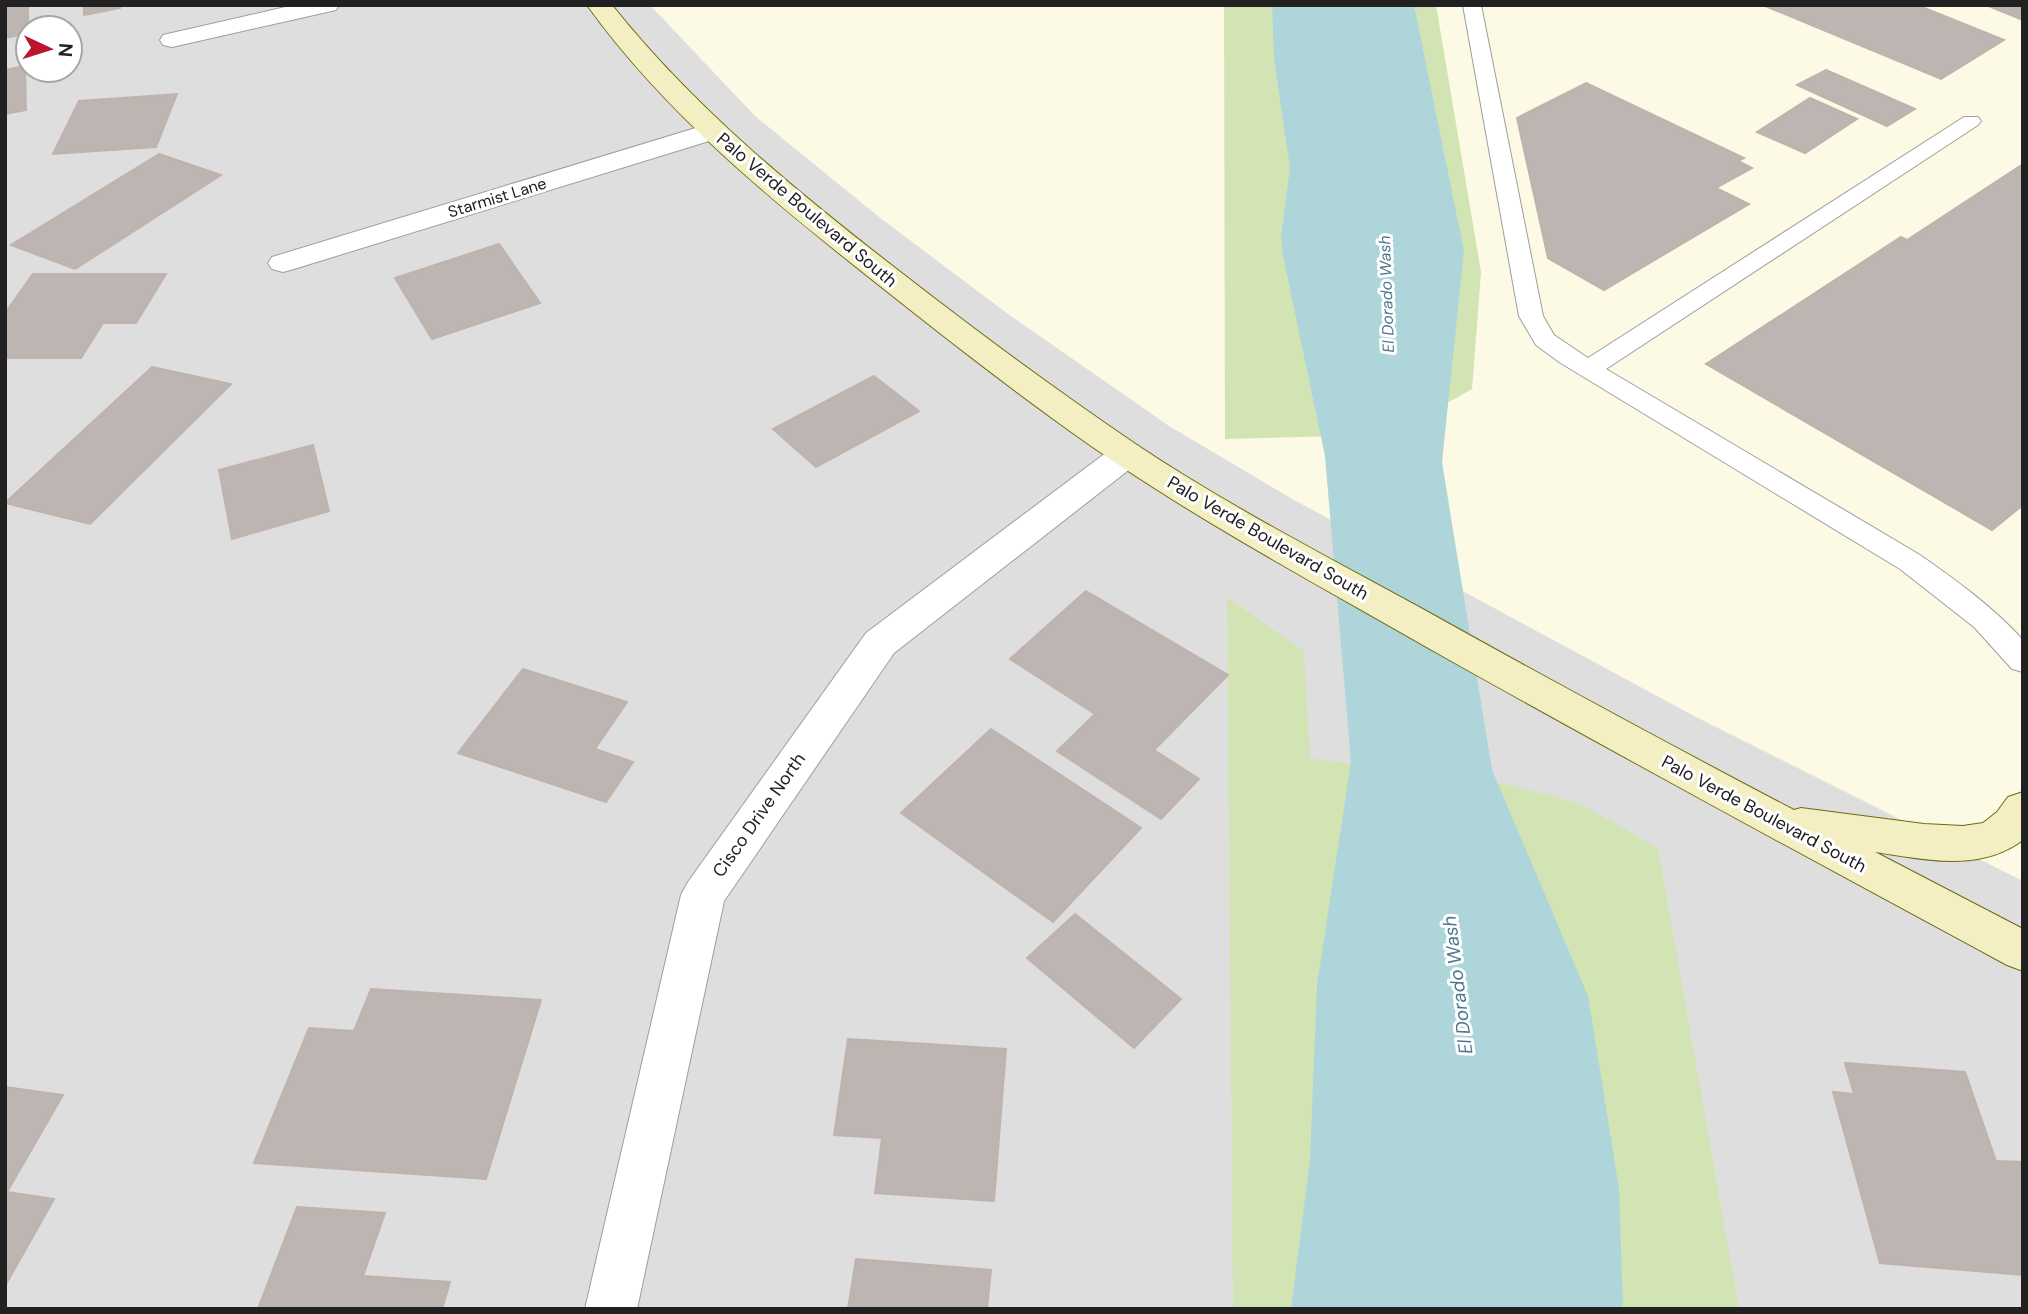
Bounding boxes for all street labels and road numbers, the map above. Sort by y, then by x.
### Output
street label: Palo Verde Boulevard South [712,127,902,293]
street label: Starmist Lane [445,173,549,222]
street label: Palo Verde Boulevard South [1163,470,1373,606]
street label: Cisco Drive North [707,748,811,882]
street label: Palo Verde Boulevard South [1657,750,1871,878]

